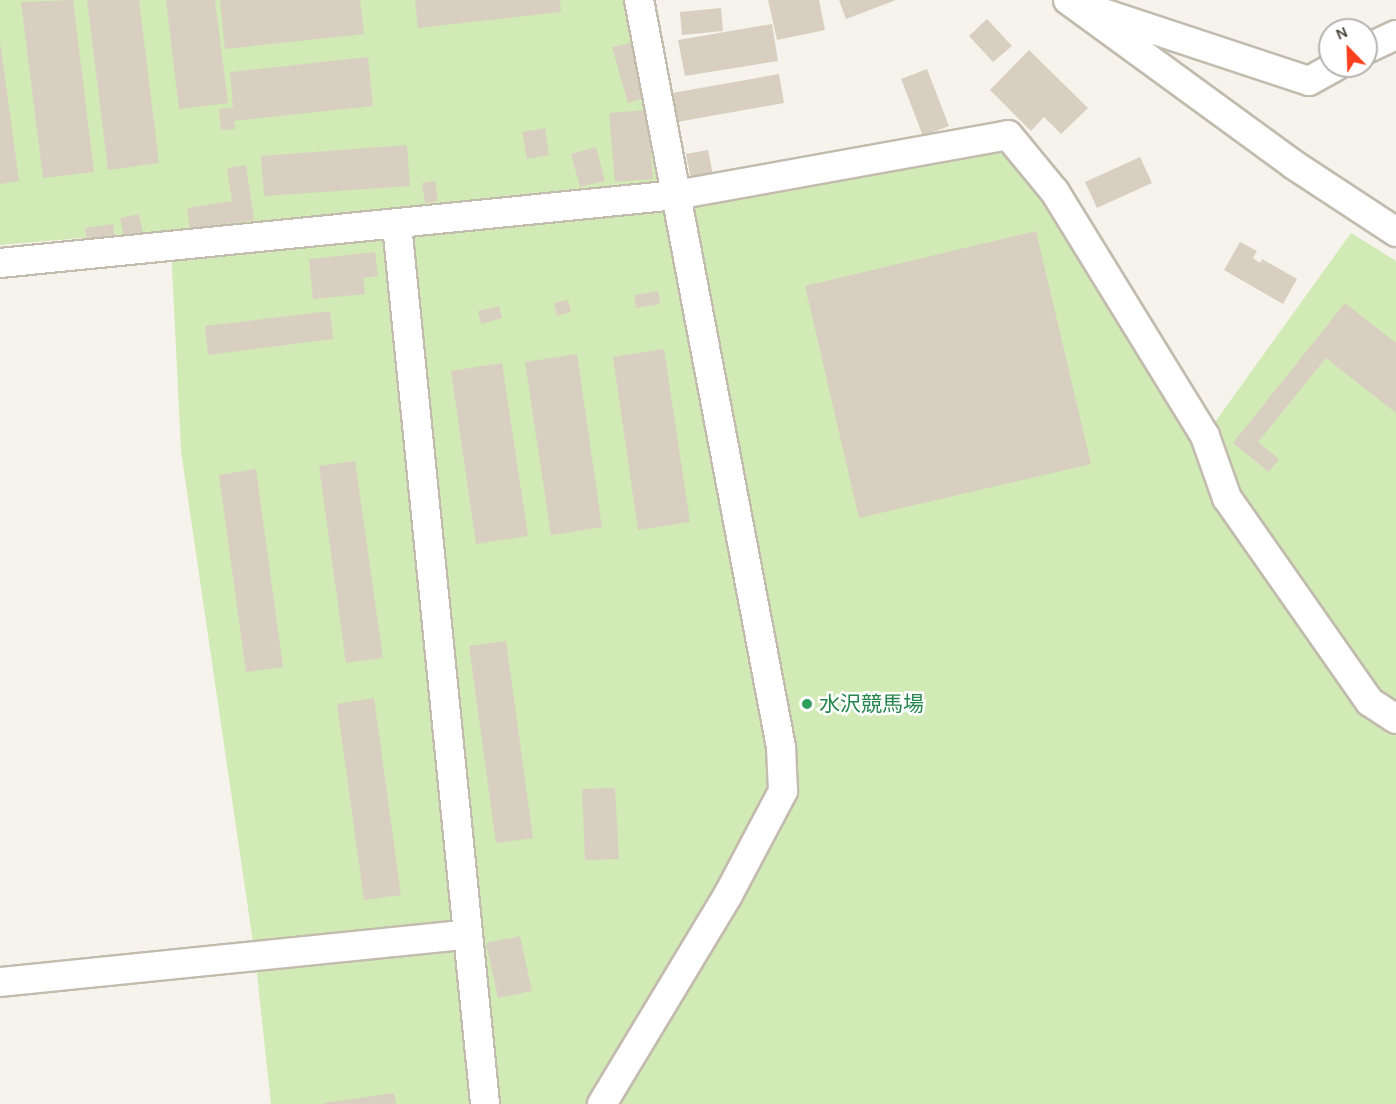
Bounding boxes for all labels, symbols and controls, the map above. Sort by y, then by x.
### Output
north arrow [1318,18,1378,78]
text: N [1333,22,1351,44]
place label: 水沢競馬場 [819,691,924,717]
marker: 水沢競馬場 [800,697,814,711]

